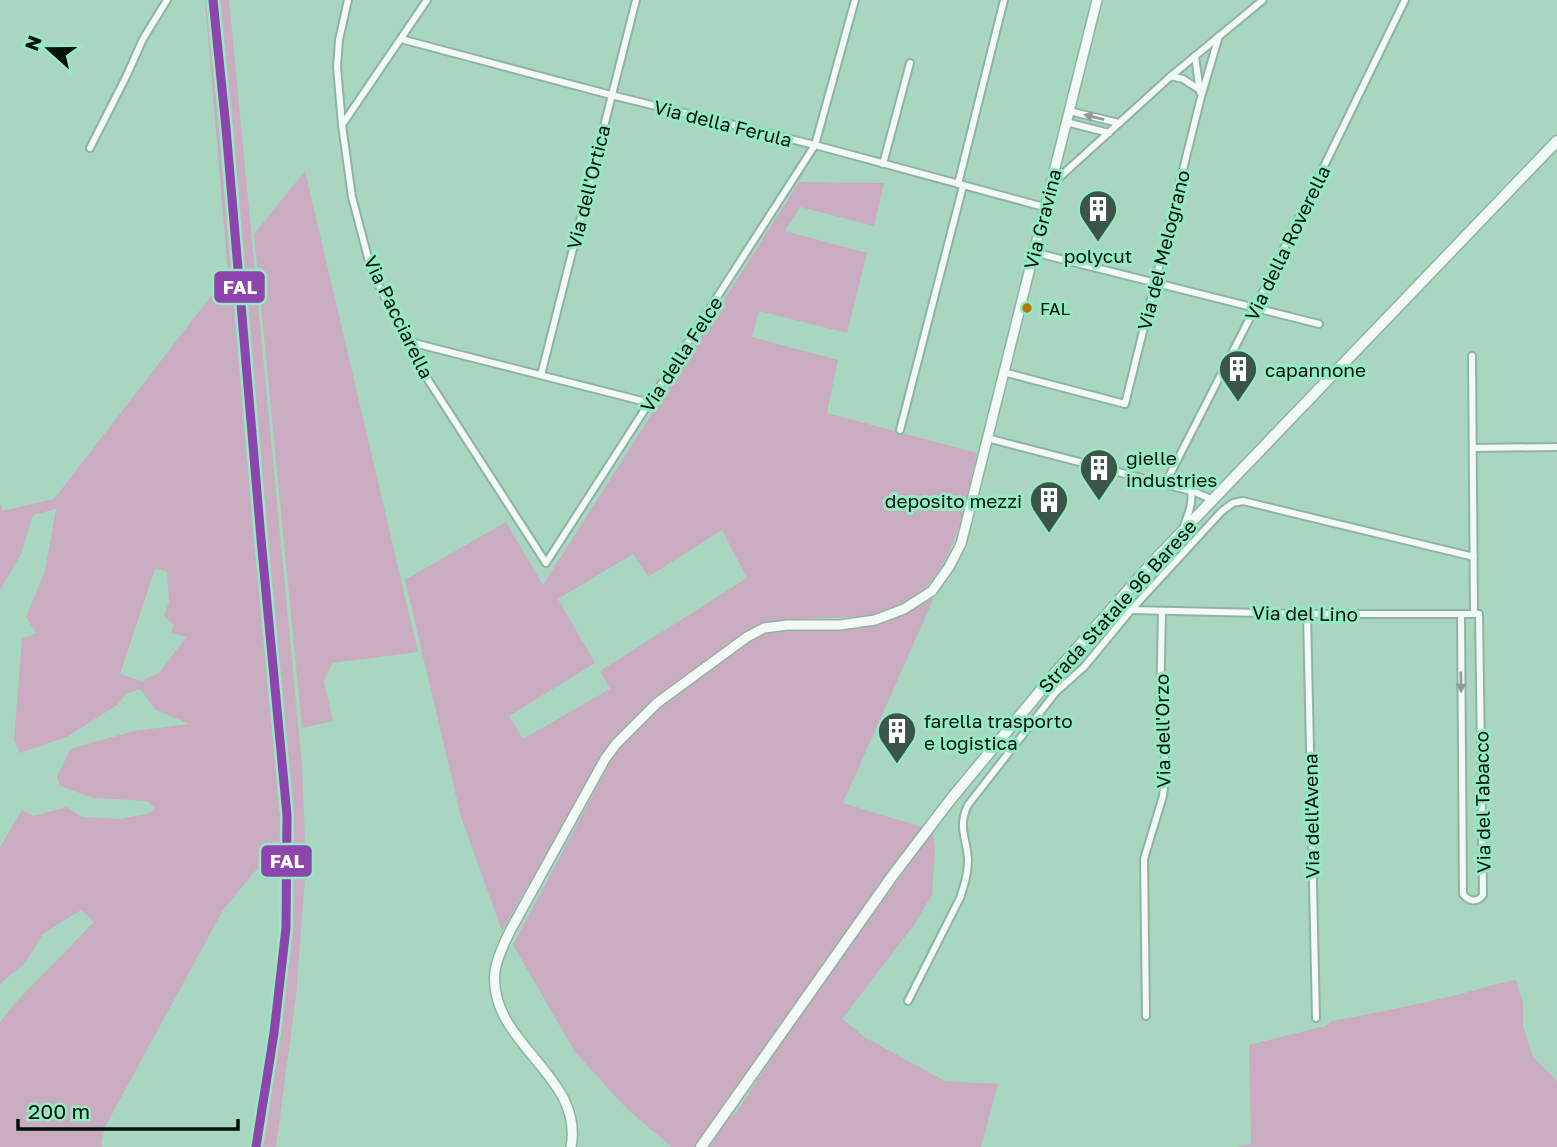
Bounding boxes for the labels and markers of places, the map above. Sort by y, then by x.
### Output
building icon: polycut [1077,188,1119,243]
place label: polycut [1064,244,1132,267]
line badge: FAL [213,270,266,304]
place label: FAL [1040,298,1070,319]
marker: FAL [1020,301,1034,315]
building icon: capannone [1217,348,1259,403]
place label: capannone [1265,358,1366,381]
place label: gielle industries [1126,446,1217,491]
building icon: gielle industries [1078,447,1120,502]
building icon: deposito mezzi [1028,479,1070,534]
place label: deposito mezzi [885,489,1022,512]
place label: farella trasporto e logistica [924,709,1073,754]
building icon: farella trasporto e logistica [876,710,918,765]
line badge: FAL [260,844,313,878]

